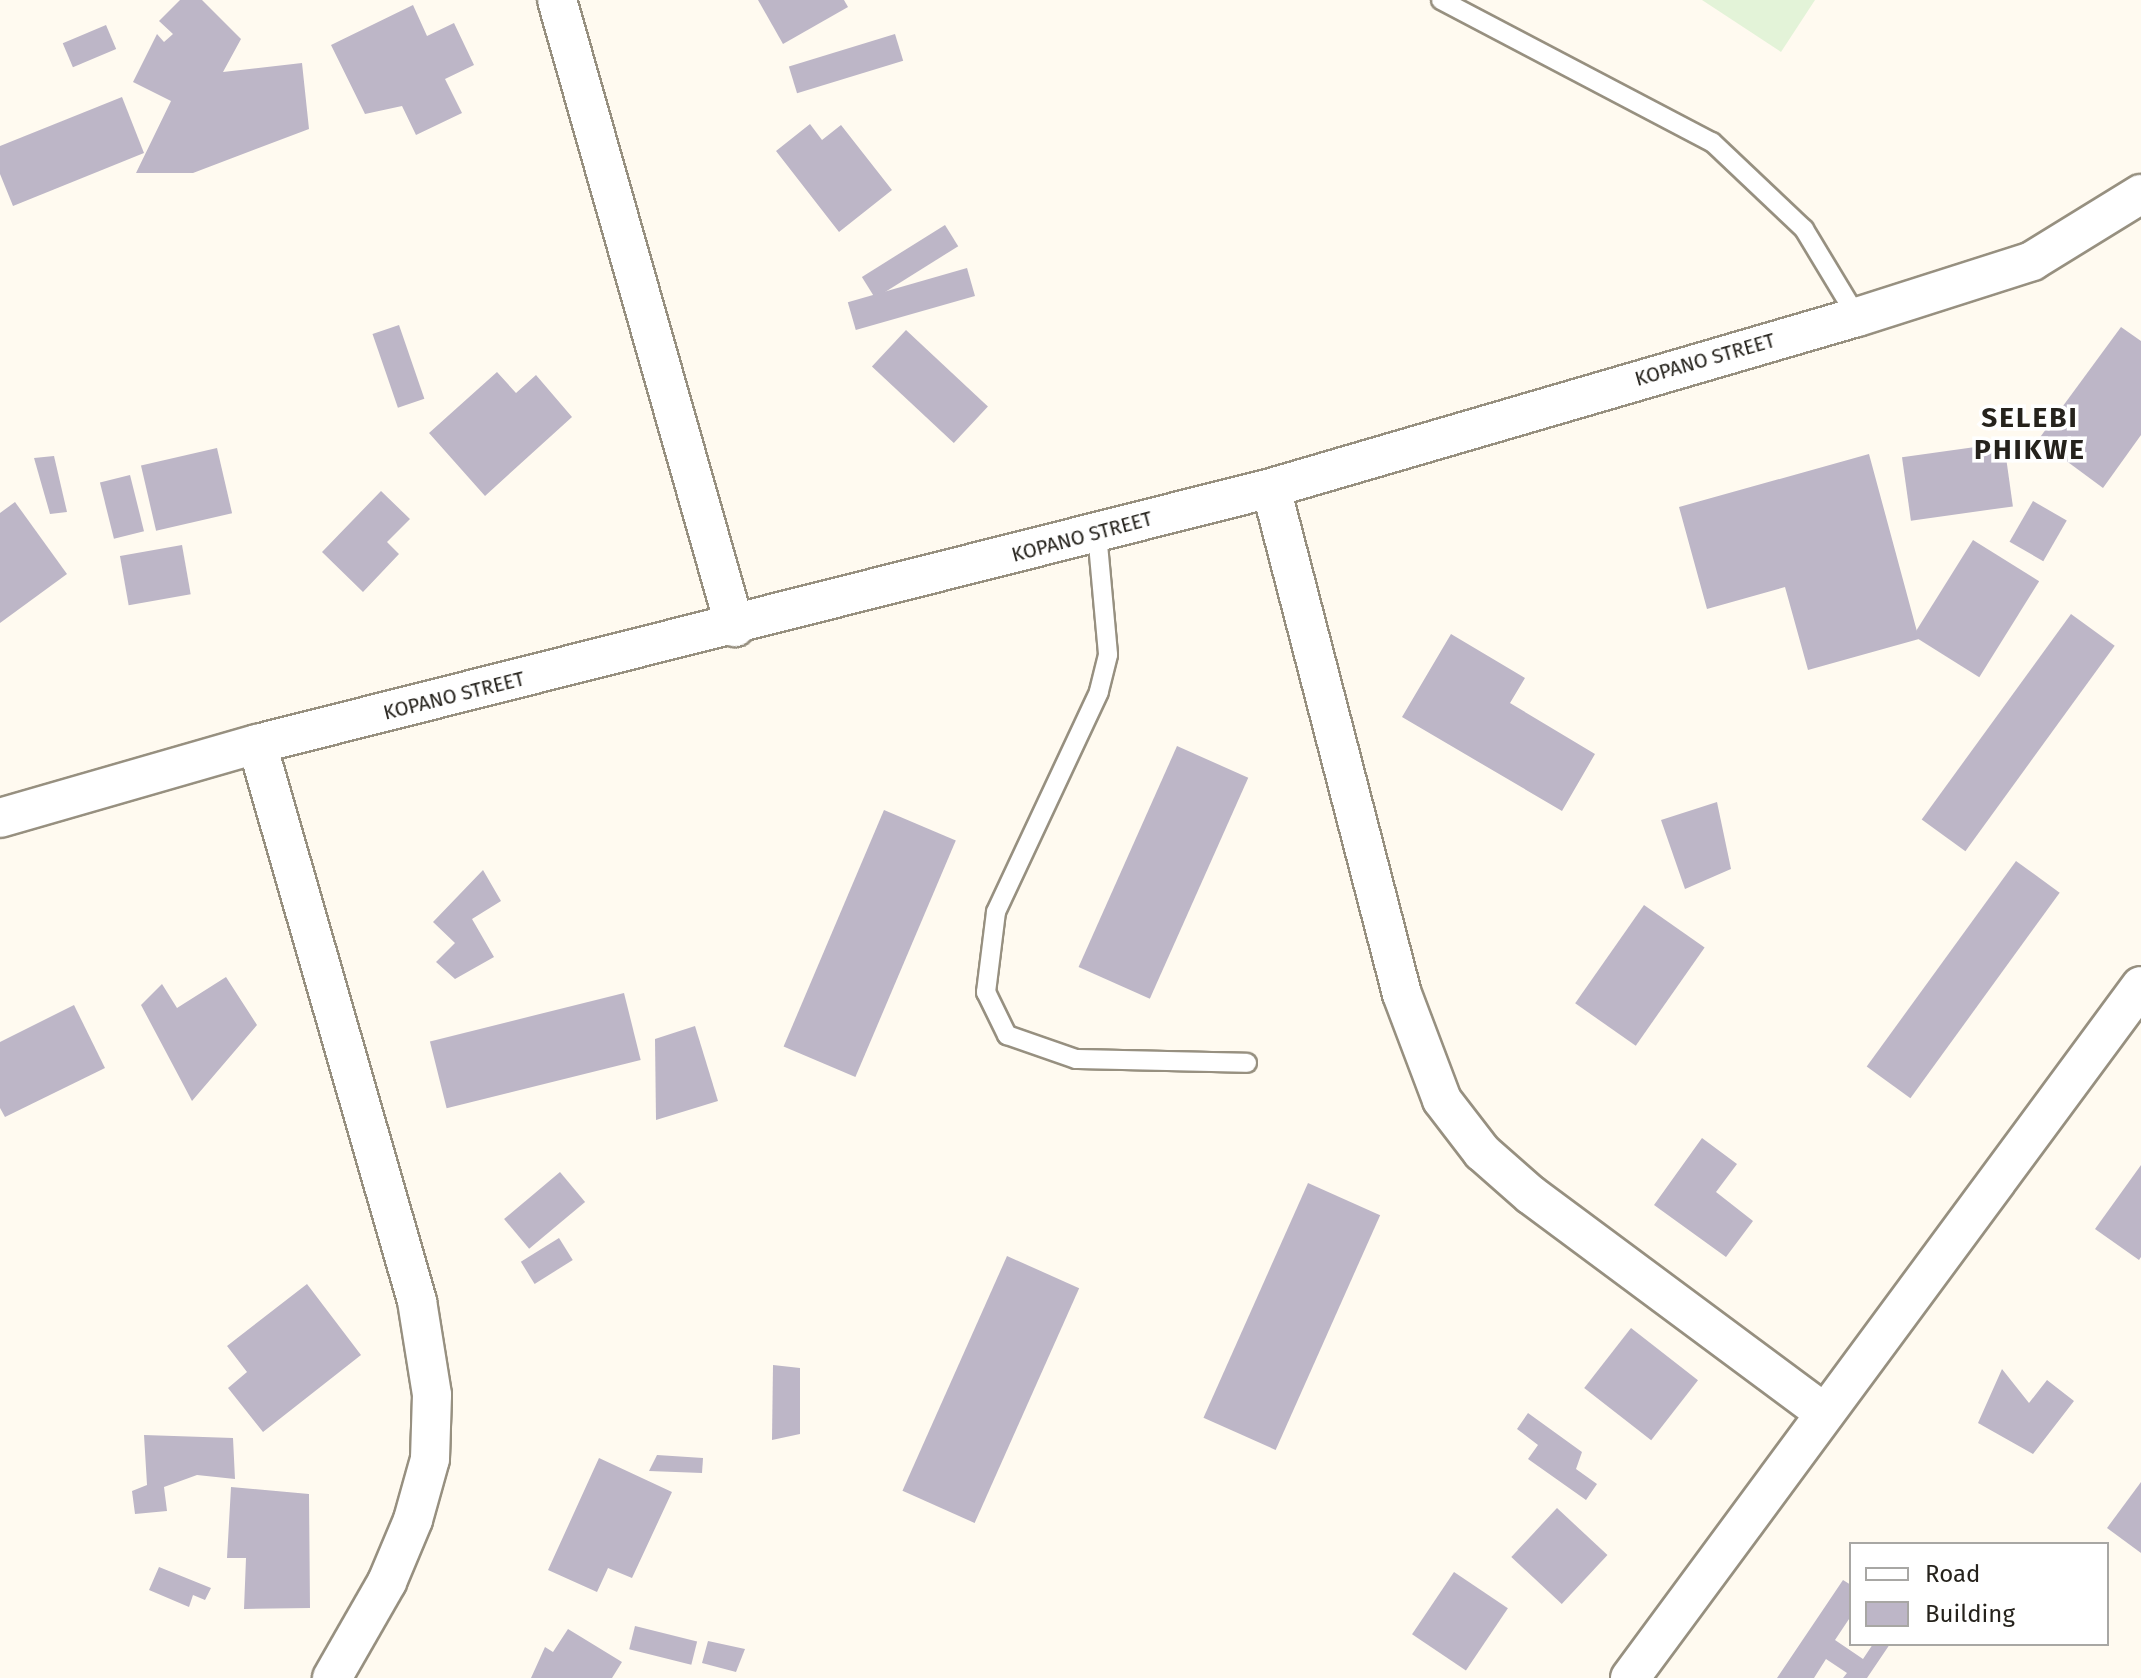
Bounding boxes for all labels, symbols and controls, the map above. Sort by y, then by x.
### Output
street label: KOPANO STREET [1632,329,1778,391]
district label: SELEBI PHIKWE [1974,401,2086,467]
street label: KOPANO STREET [1009,507,1155,567]
street label: KOPANO STREET [381,667,527,725]
legend [1849,1542,2109,1646]
text: Road [1925,1560,1980,1588]
text: Building [1925,1600,2015,1628]

